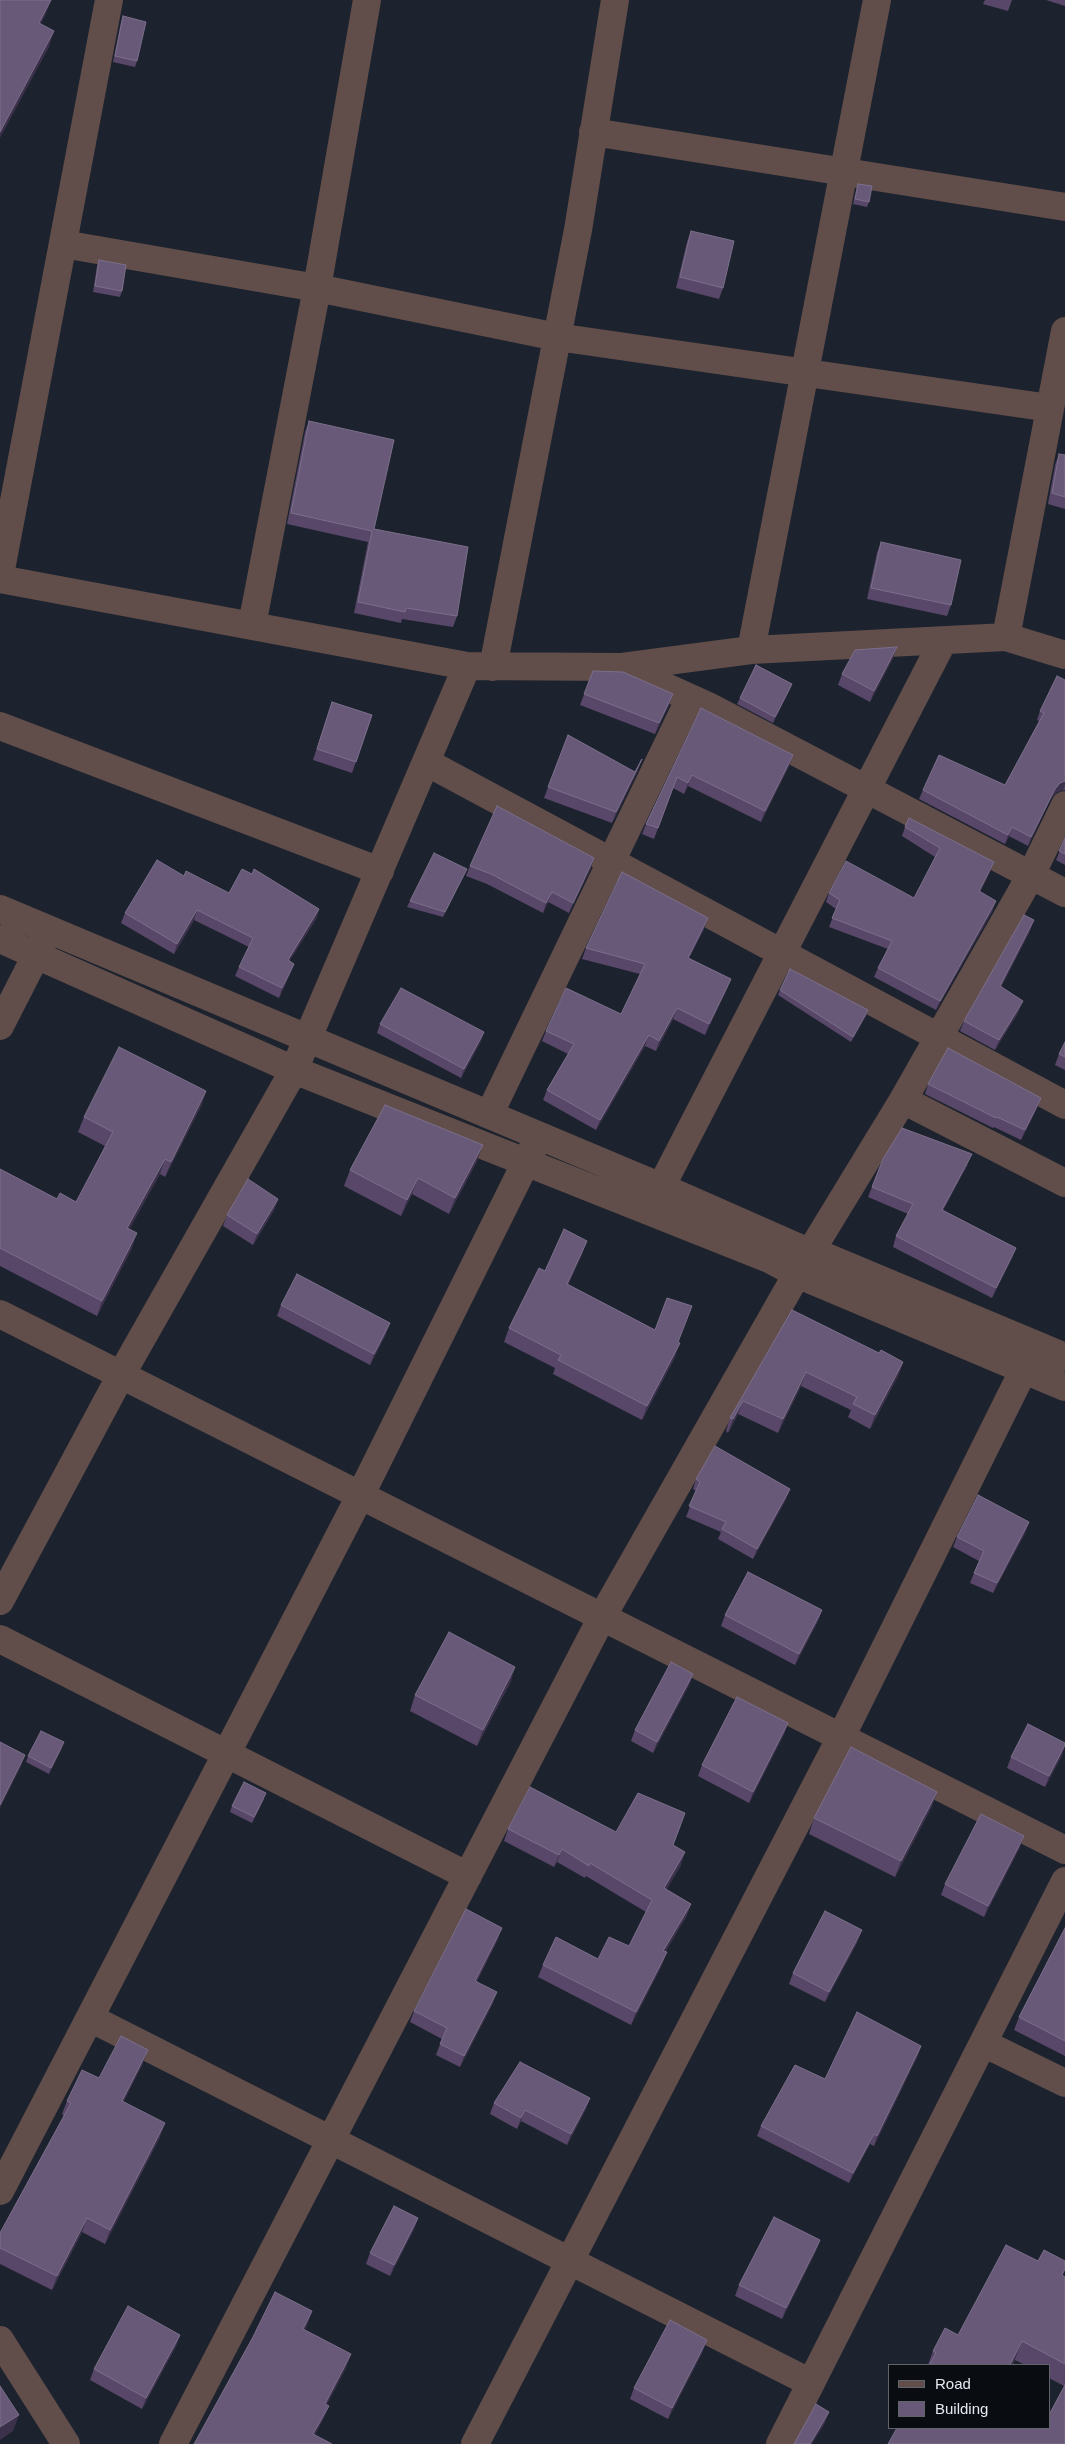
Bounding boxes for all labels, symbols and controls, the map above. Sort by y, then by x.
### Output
legend [888,2364,1050,2429]
text: Road [935,2375,971,2392]
text: Building [935,2400,988,2417]

